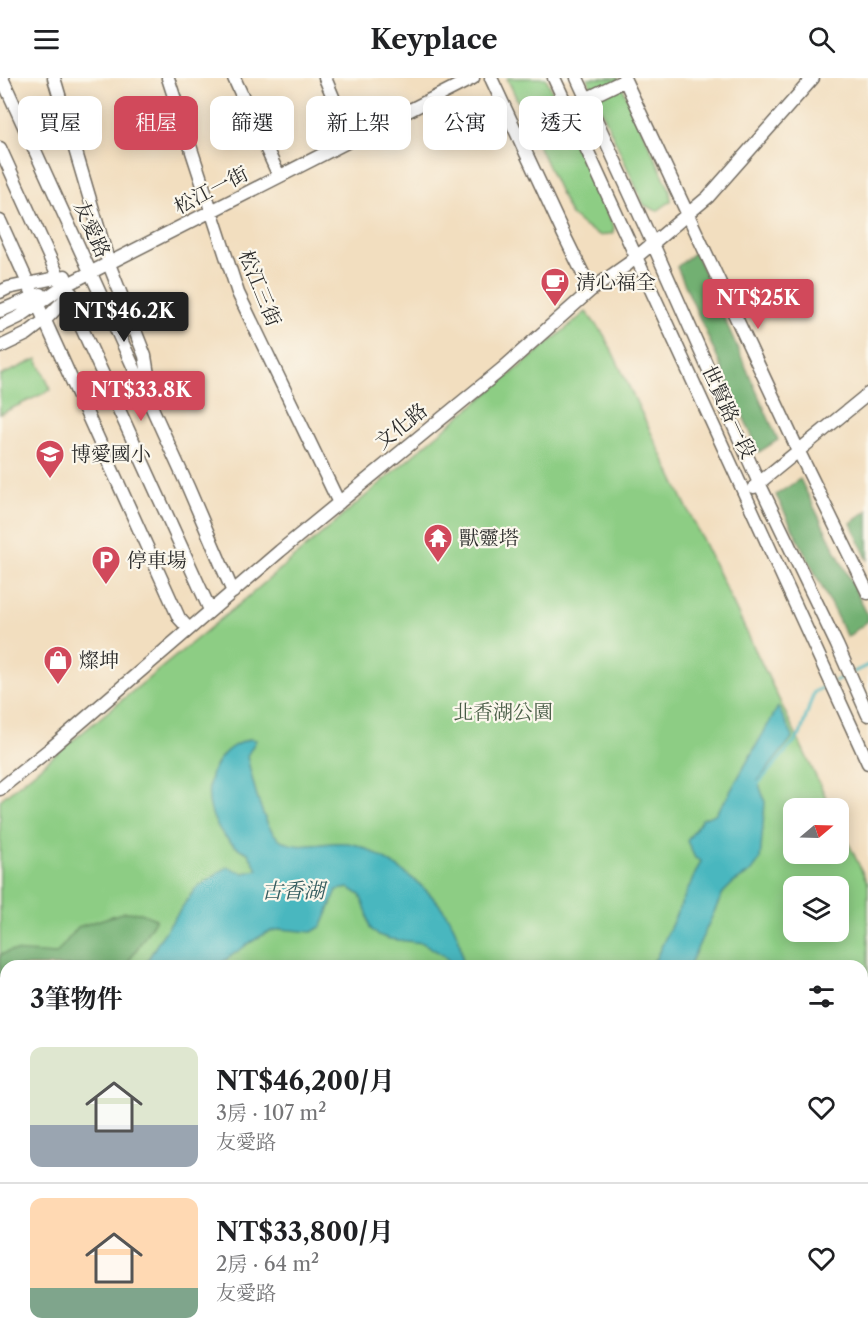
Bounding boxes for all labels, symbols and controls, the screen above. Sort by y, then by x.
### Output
icon: menu [30,23,63,56]
text: Keyplace [370,23,498,56]
icon: search [805,23,838,56]
chip: 買屋 [18,96,102,150]
chip: 租屋 [114,96,198,150]
chip: 篩選 [210,96,294,150]
chip: 新上架 [306,96,411,150]
chip: 公寓 [423,96,507,150]
chip: 透天 [519,96,603,150]
street label: 松江一街 [170,161,252,219]
street label: 友愛路 [69,197,115,261]
street label: 松江三街 [234,246,286,330]
cafe icon: 清心福全 [539,266,571,308]
place label: 清心福全 [576,270,656,294]
pin: NT$25K [709,279,807,330]
text: NT$25K [717,286,799,310]
pin: NT$46.2K [62,292,186,343]
text: NT$46.2K [73,299,175,323]
street label: 世賢路一段 [697,362,761,462]
pin: NT$33.8K [79,371,203,422]
text: NT$33.8K [91,378,191,402]
street label: 文化路 [370,398,432,454]
school or university icon: 博愛國小 [34,438,66,480]
place label: 博愛國小 [71,442,151,466]
temple icon: 獸靈塔 [422,522,454,564]
place label: 獸靈塔 [459,526,519,550]
parking icon: 停車場 [90,544,122,586]
place label: 停車場 [127,548,187,572]
shop icon: 燦坤 [42,644,74,686]
place label: 燦坤 [79,648,119,672]
park label: 北香湖公園 [453,700,553,724]
north arrow [783,798,849,864]
map controls [783,798,849,942]
button: layers [783,876,849,942]
water label: 古香湖 [262,878,328,903]
icon: filters [805,980,838,1013]
text: 3筆物件 [30,983,123,1015]
text: NT$46,200/月 [216,1065,395,1097]
icon: home [78,1071,150,1143]
icon: heart [805,1091,838,1124]
text: 3房 · 107 m² [216,1101,326,1125]
text: 友愛路 [216,1130,276,1154]
text: NT$33,800/月 [216,1216,394,1248]
icon: home [78,1222,150,1294]
icon: heart [805,1242,838,1275]
text: 2房 · 64 m² [216,1252,319,1276]
text: 友愛路 [216,1281,276,1305]

